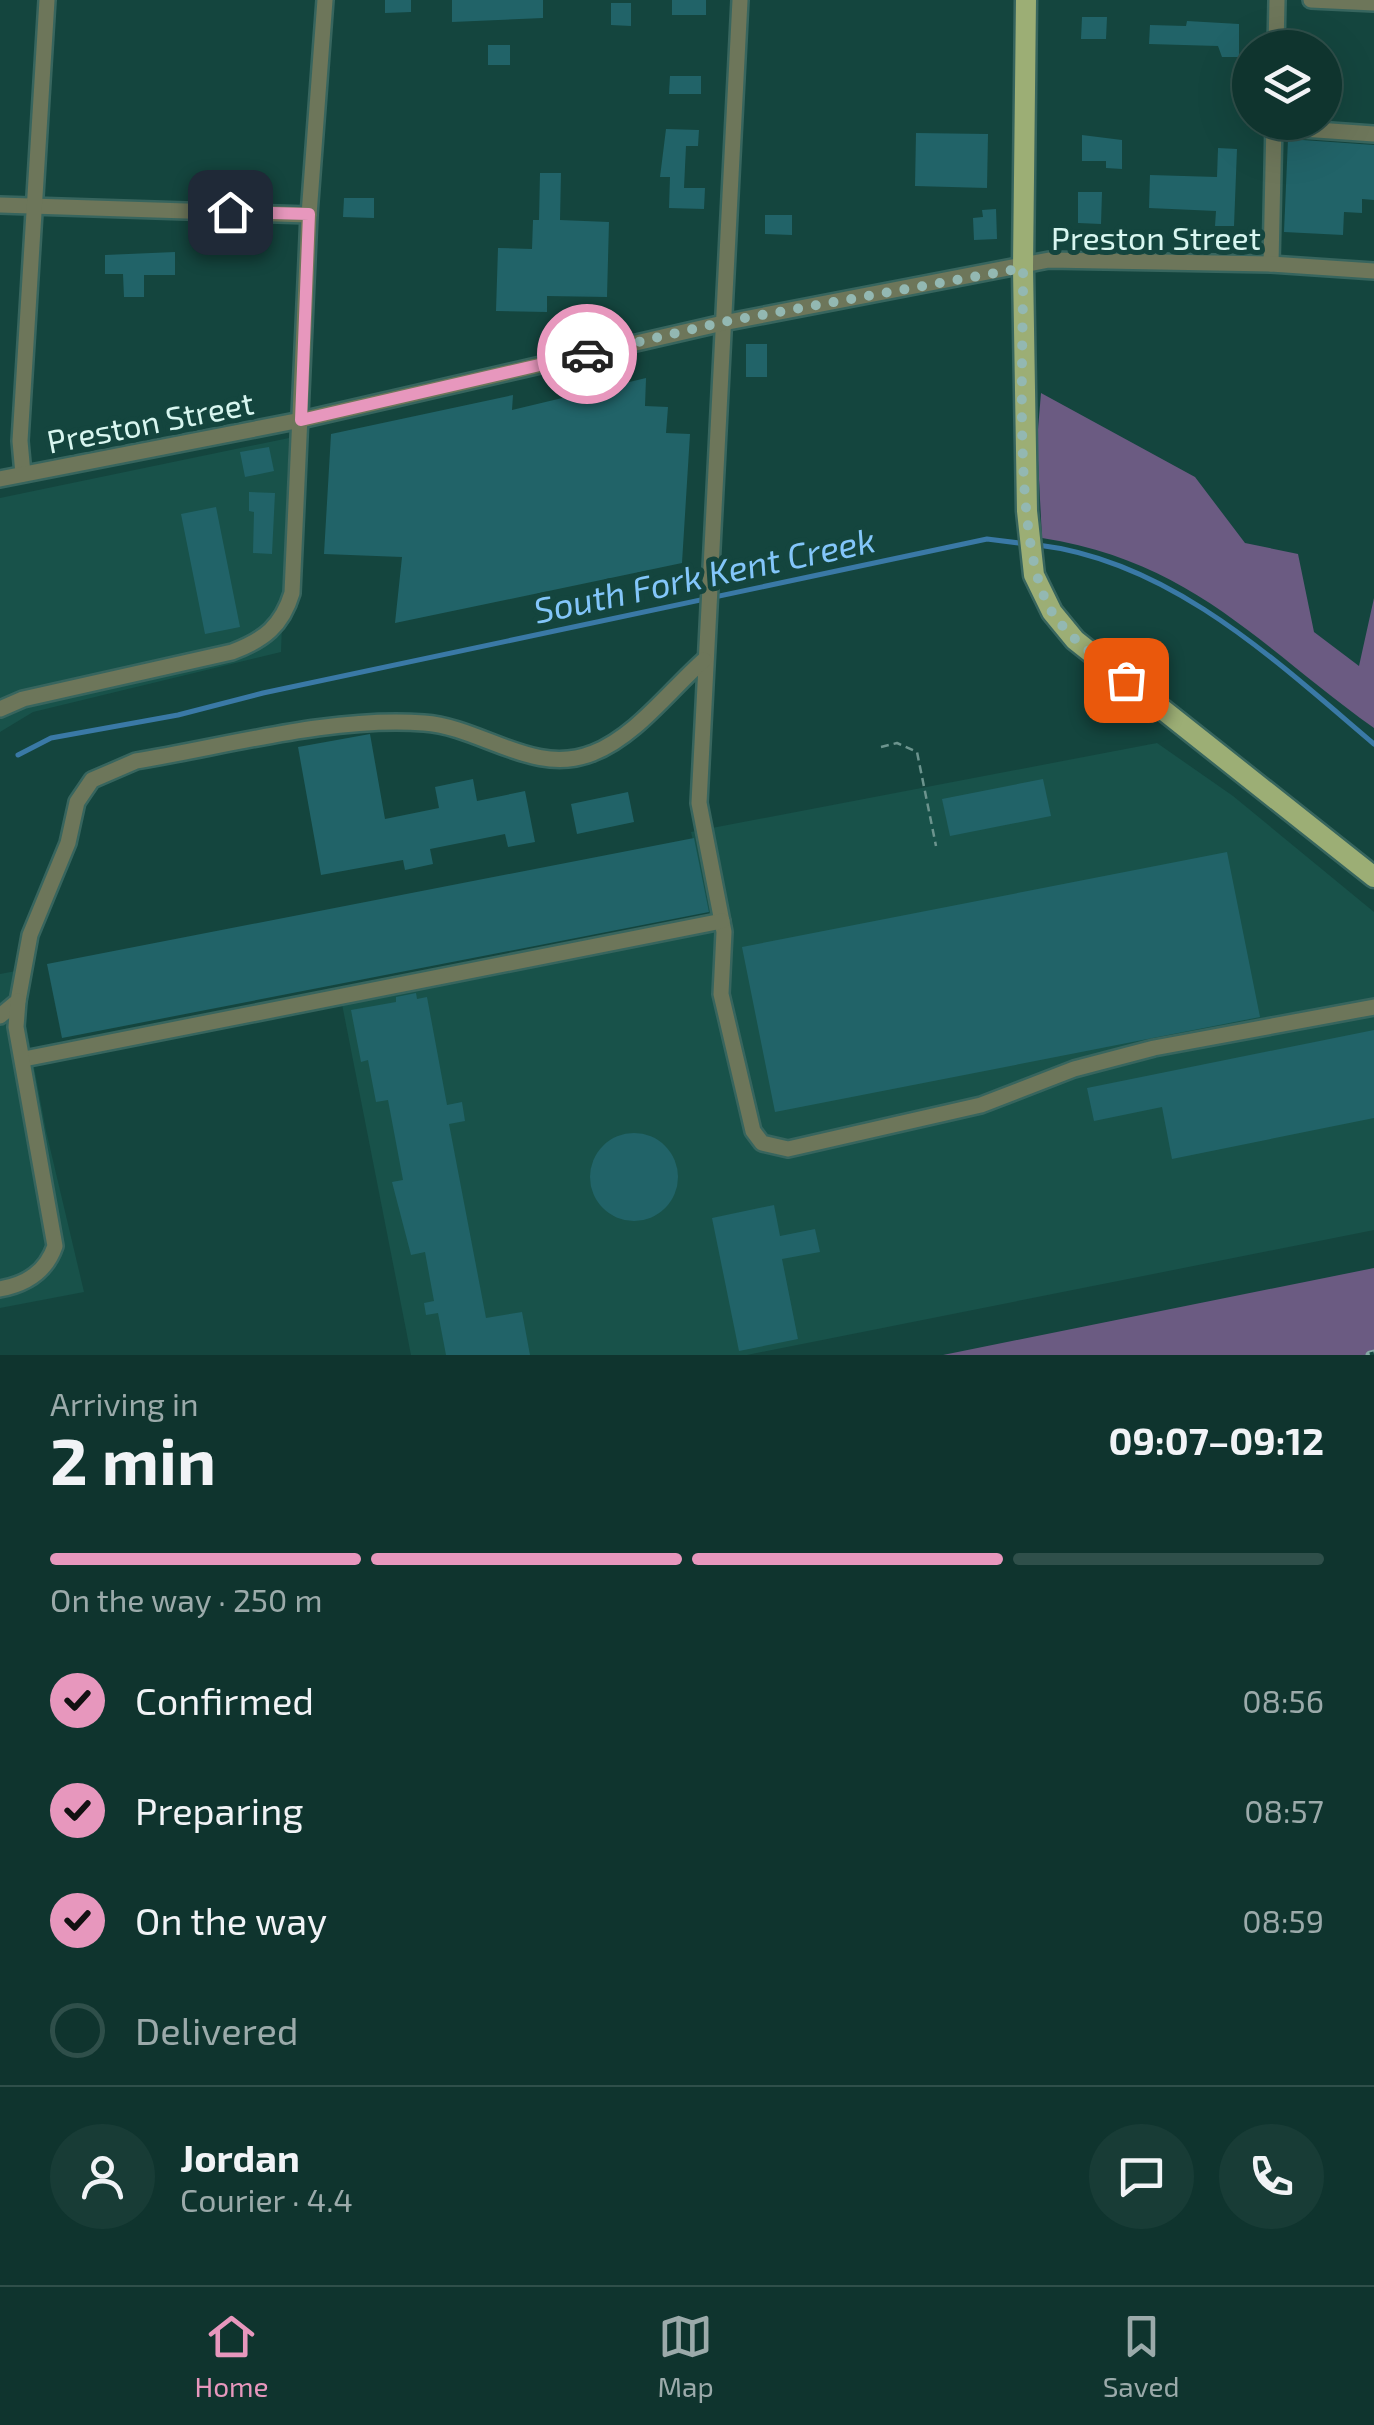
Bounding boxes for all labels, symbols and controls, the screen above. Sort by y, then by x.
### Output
map controls [1232,30,1342,140]
button: layers [1232,30,1342,140]
pin [188,170,273,255]
icon: home [203,185,258,240]
street label: Preston Street [1051,218,1261,256]
courier [537,304,637,404]
icon: car [560,327,615,382]
street label: Preston Street [43,382,257,460]
water label: South Fork Kent Creek [530,517,878,631]
pin [1084,638,1169,723]
icon: bag [1099,653,1154,708]
text: Arriving in [50,1384,199,1422]
text: 09:07–09:12 [1109,1417,1324,1463]
text: 2 min [50,1420,216,1498]
text: On the way · 250 m [50,1580,322,1618]
icon: check [50,1673,105,1728]
text: Confirmed [135,1677,314,1723]
text: 08:56 [1242,1681,1324,1719]
icon: check [50,1783,105,1838]
text: Preparing [135,1787,303,1833]
text: 08:57 [1244,1791,1324,1829]
icon: check [50,1893,105,1948]
text: On the way [135,1897,327,1943]
text: 08:59 [1242,1901,1324,1939]
text: Delivered [135,2007,299,2053]
button: person [50,2124,155,2229]
button: chat [1089,2124,1194,2229]
button: phone [1219,2124,1324,2229]
text: Jordan [180,2134,300,2180]
text: Courier · 4.4 [180,2180,353,2218]
tab: Home [194,2309,269,2403]
tab: Map [658,2309,714,2403]
tab: Saved [1103,2309,1180,2403]

